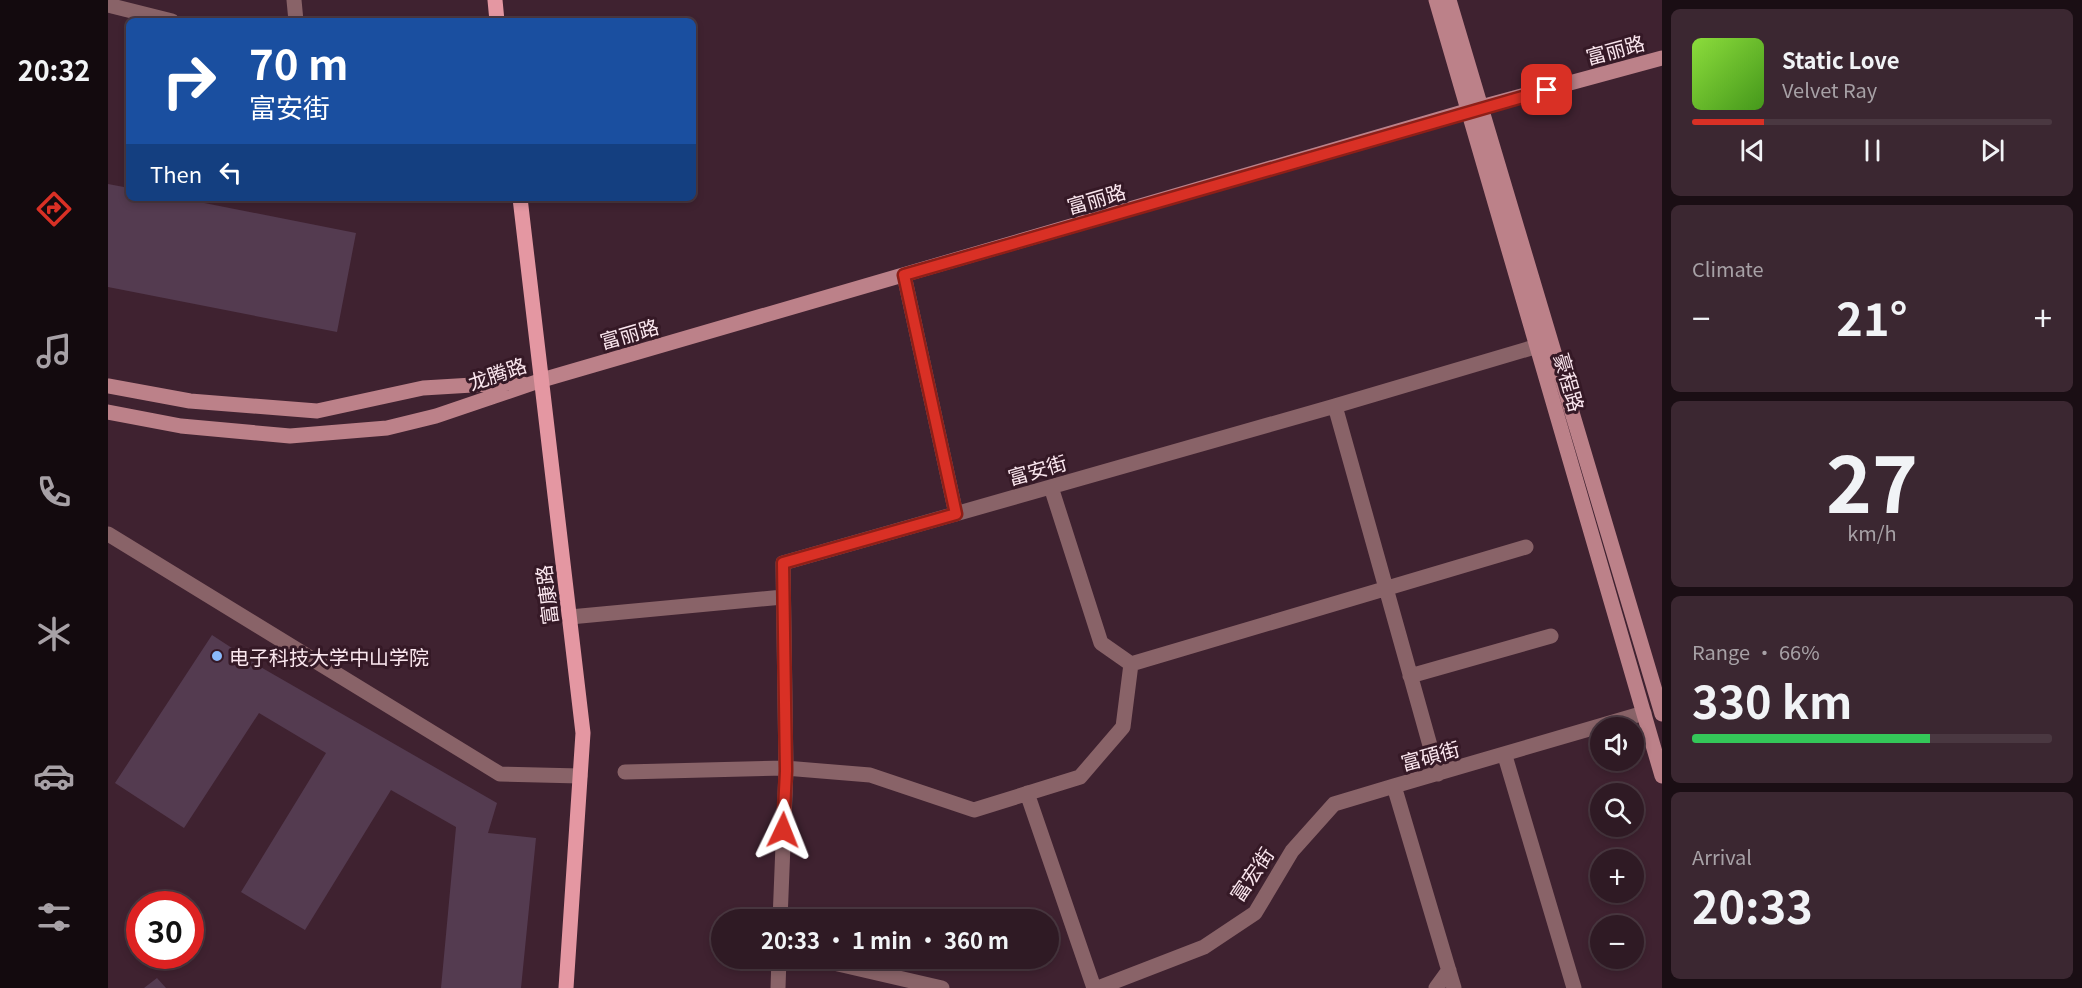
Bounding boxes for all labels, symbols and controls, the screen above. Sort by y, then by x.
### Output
street label: 富丽路 [1582,27,1648,71]
text: 70 m [249,31,349,92]
icon: right [150,42,228,120]
text: Static Love [1782,43,1899,75]
text: 20:32 [18,50,90,89]
pin [1521,64,1572,115]
icon: arrive [1530,73,1563,106]
text: Velvet Ray [1782,75,1877,104]
text: 富安街 [249,87,330,126]
icon: previous [1736,134,1769,167]
icon: pause [1856,134,1889,167]
icon: next [1976,134,2009,167]
icon: left [214,156,247,189]
text: Then [150,157,202,189]
street label: 富丽路 [1063,176,1129,220]
icon: directions [33,188,75,230]
text: Climate [1692,254,1764,283]
text: 21° [1836,284,1908,349]
text: − [1692,293,1710,341]
text: + [2034,293,2052,341]
street label: 富丽路 [596,311,662,355]
icon: music [33,330,75,372]
street label: 豪程路 [1548,349,1592,415]
street label: 龙腾路 [464,350,530,396]
text: 27 [1826,423,1918,535]
street label: 富安街 [1004,447,1070,491]
icon: phone [33,471,75,513]
text: km/h [1847,518,1897,547]
street label: 富康路 [528,563,564,627]
icon: climate [33,613,75,655]
text: Range · 66% [1692,637,1820,666]
place label: 电子科技大学中山学院 [229,642,429,671]
marker: 电子科技大学中山学院 [210,649,224,663]
text: 330 km [1692,667,1852,732]
map controls [1590,717,1644,969]
button: sound [1590,717,1644,771]
street label: 富碩街 [1397,733,1463,777]
icon: car [33,755,75,797]
button: search [1590,783,1644,837]
position arrow [751,798,815,862]
street label: 富宏街 [1222,841,1280,907]
text: Arrival [1692,842,1752,871]
button: + [1590,849,1644,903]
text: 20:33 [1692,872,1813,937]
speed limit sign: 30 [126,891,204,969]
icon: filters [33,896,75,938]
button: − [1590,915,1644,969]
text: 20:33 · 1 min · 360 m [761,923,1009,955]

